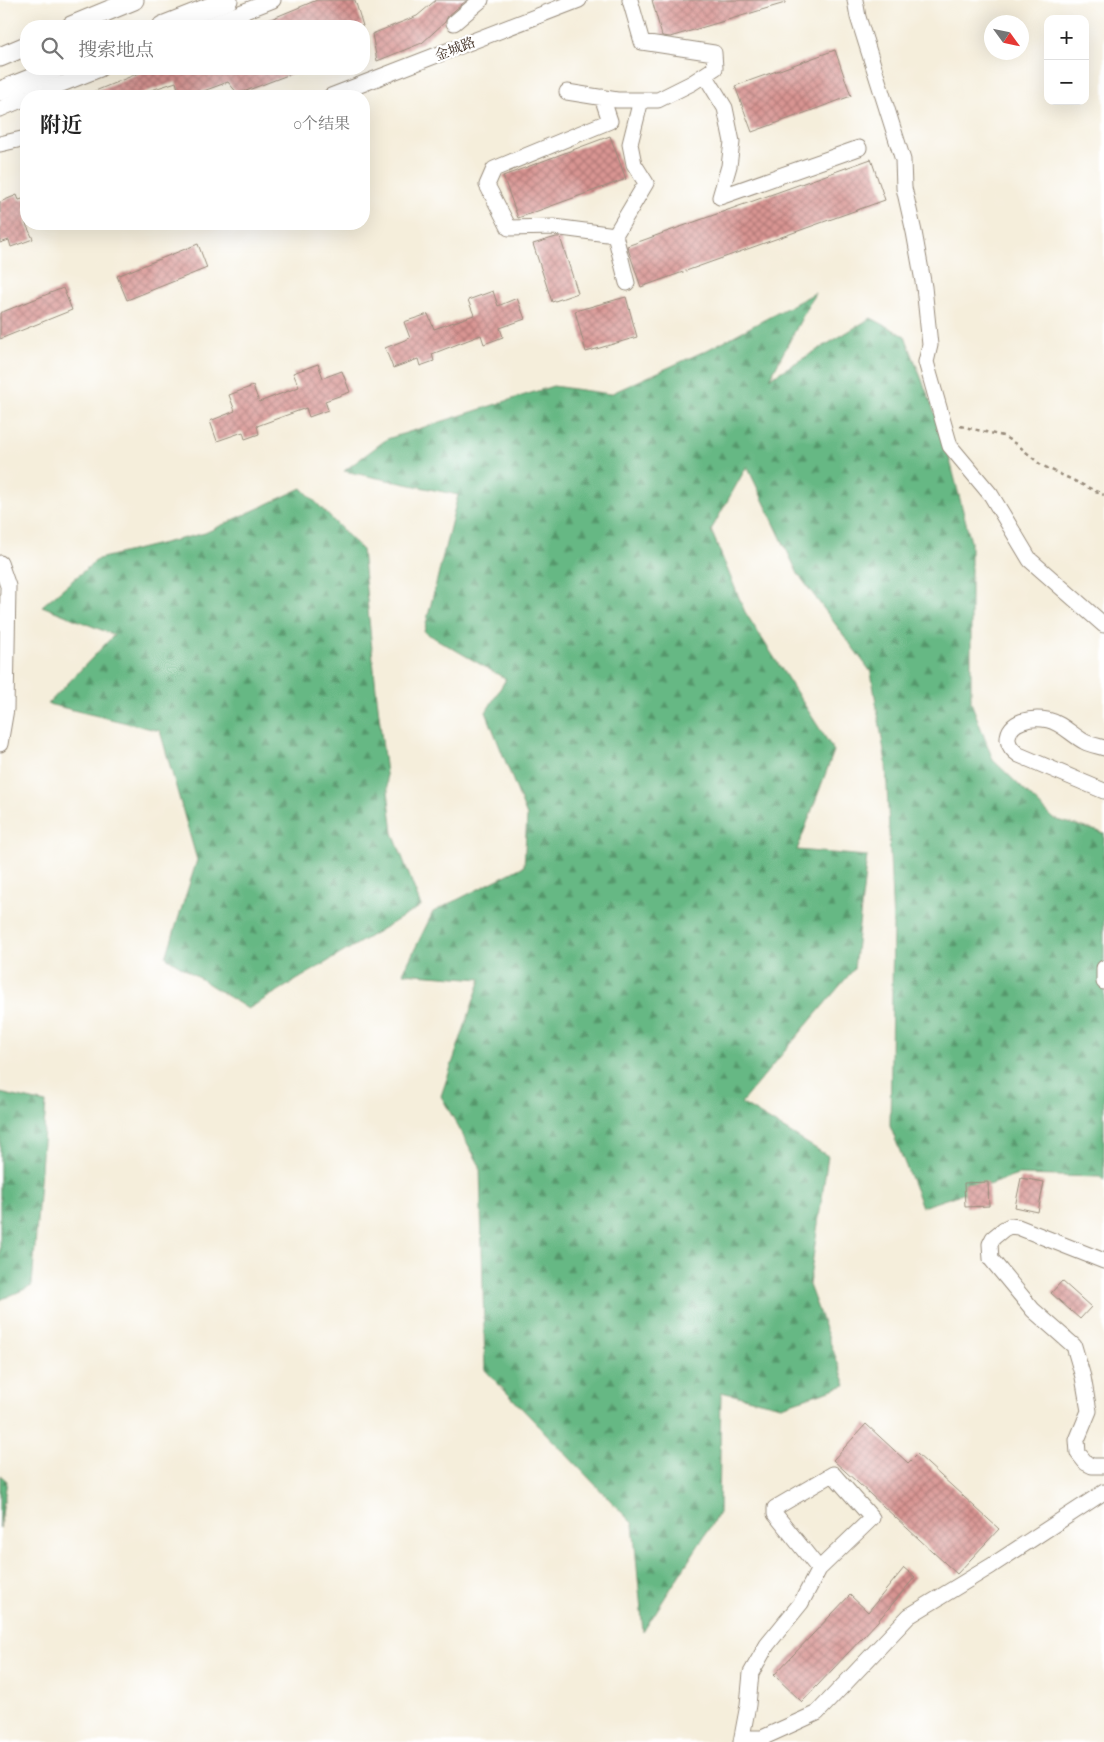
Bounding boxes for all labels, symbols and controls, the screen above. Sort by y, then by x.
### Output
north arrow [984,15,1029,60]
map controls [1044,15,1089,105]
button: + [1044,15,1089,60]
search box [20,20,370,75]
icon: search [38,34,66,62]
street label: 金城路 [432,34,478,64]
text: 搜索地点 [78,39,154,61]
button: − [1044,60,1089,105]
text: 附近 [40,113,82,137]
text: 0个结果 [293,114,350,133]

